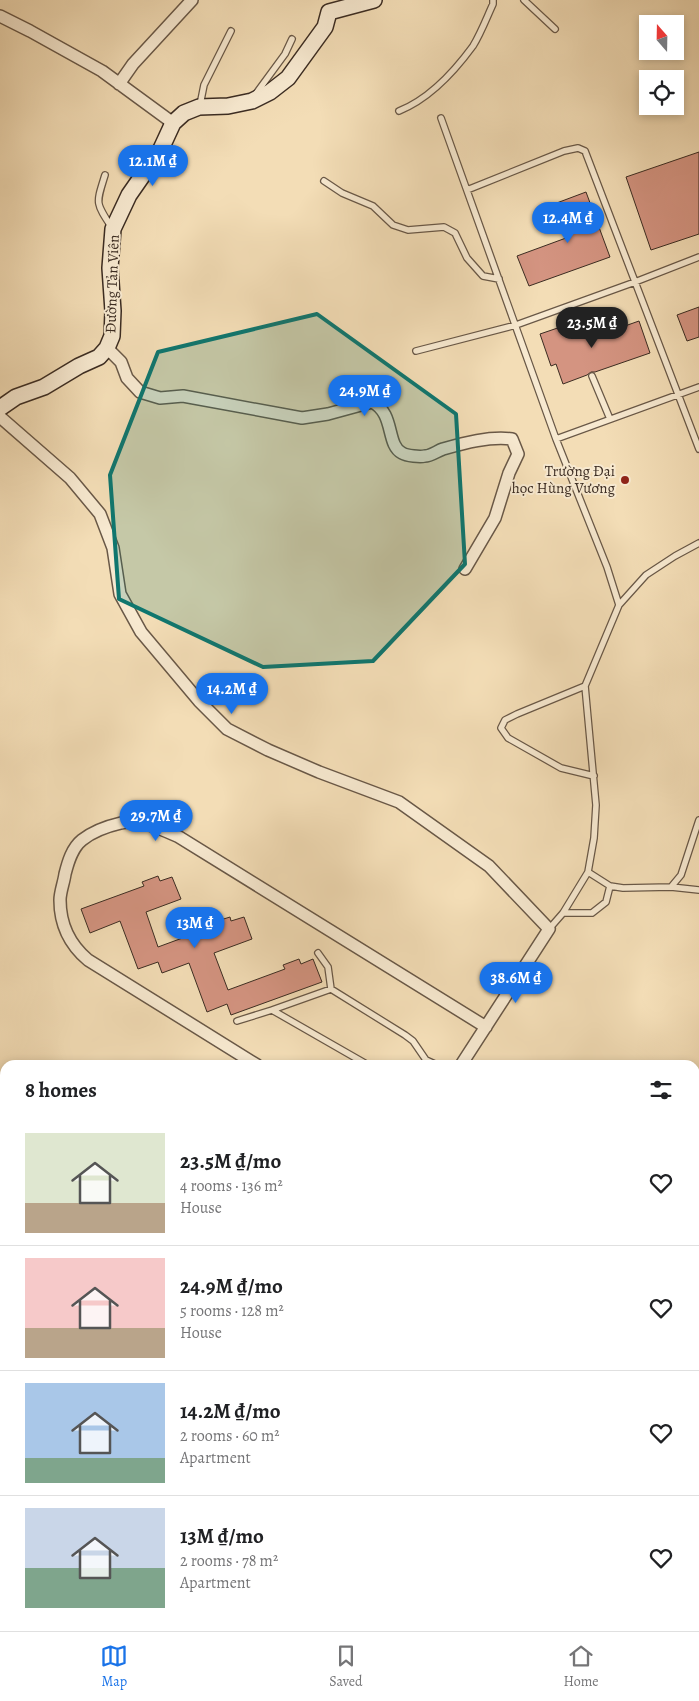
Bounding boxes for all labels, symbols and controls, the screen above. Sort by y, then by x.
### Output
north arrow [639,15,684,60]
map controls [639,15,684,115]
button: locate [639,70,684,115]
pin: 12.1M ₫ [107,144,199,187]
text: 12.1M ₫ [129,150,177,172]
pin: 12.4M ₫ [522,202,614,244]
text: 12.4M ₫ [543,207,593,229]
street label: Đường Tản Viên [100,234,124,334]
pin: 23.5M ₫ [546,306,638,349]
text: 23.5M ₫ [567,312,617,334]
pin: 24.9M ₫ [319,374,411,417]
text: 24.9M ₫ [339,380,391,402]
place label: Trường Đại học Hùng Vương [512,461,615,498]
marker: Trường Đại học Hùng Vương [619,474,631,486]
pin: 14.2M ₫ [186,672,278,715]
text: 14.2M ₫ [207,678,257,700]
pin: 29.7M ₫ [110,800,202,842]
text: 29.7M ₫ [131,805,181,827]
pin: 13M ₫ [160,906,230,949]
text: 13M ₫ [176,912,214,934]
pin: 38.6M ₫ [470,962,562,1004]
text: 38.6M ₫ [491,967,541,989]
text: 8 homes [25,1076,97,1104]
icon: filters [647,1076,675,1104]
text: 23.5M ₫/mo [180,1147,281,1175]
icon: home [65,1153,125,1213]
icon: heart [647,1169,675,1197]
text: 4 rooms · 136 m² [180,1175,283,1197]
text: House [180,1197,222,1219]
text: 24.9M ₫/mo [180,1272,283,1300]
icon: home [65,1278,125,1338]
icon: heart [647,1294,675,1322]
text: 5 rooms · 128 m² [180,1300,284,1322]
text: House [180,1322,222,1344]
text: 14.2M ₫/mo [180,1397,281,1425]
icon: home [65,1403,125,1463]
icon: heart [647,1419,675,1447]
text: 2 rooms · 60 m² [180,1425,280,1447]
text: Apartment [180,1447,251,1469]
text: 13M ₫/mo [180,1522,264,1550]
icon: home [65,1528,125,1588]
icon: heart [647,1544,675,1572]
text: 2 rooms · 78 m² [180,1550,278,1572]
text: Apartment [180,1572,251,1594]
tab: Map [100,1642,128,1691]
tab: Saved [329,1642,363,1691]
tab: Home [563,1642,599,1691]

